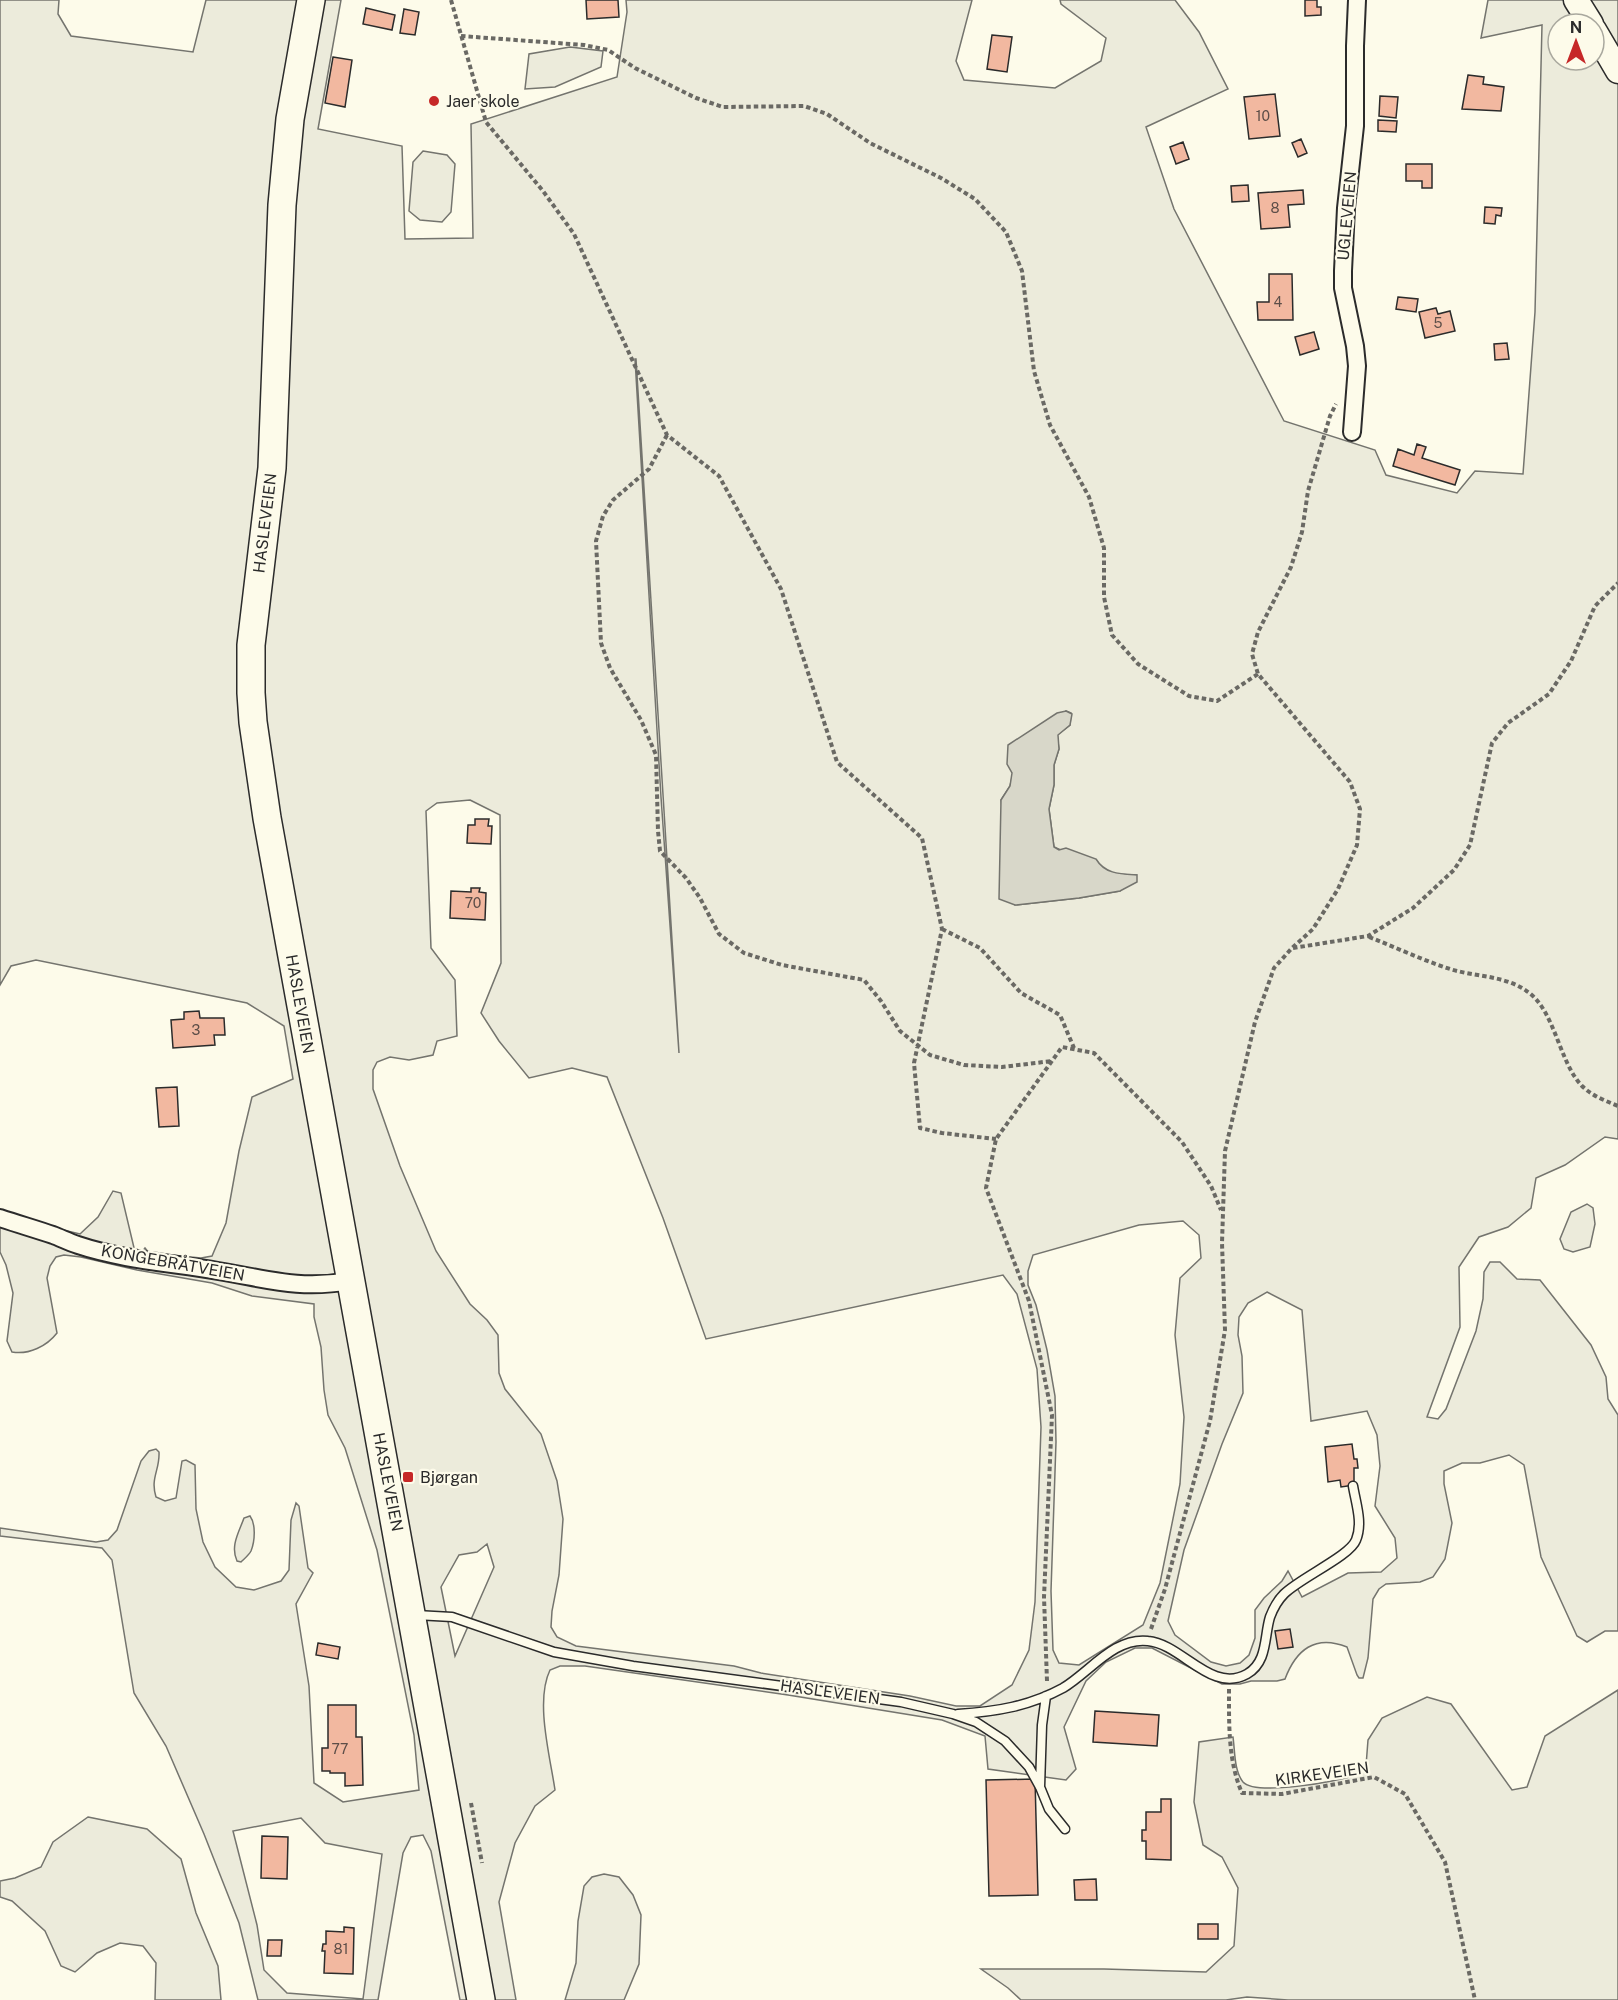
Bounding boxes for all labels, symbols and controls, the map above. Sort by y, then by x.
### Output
north arrow [1546,12,1606,72]
text: N [1570,18,1582,37]
place label: Jaer skole [446,92,520,111]
marker: Jaer skole [427,94,441,108]
house number: 10 [1256,108,1270,124]
street label: UGLEVEIEN [1334,171,1360,261]
house number: 8 [1270,200,1280,216]
house number: 4 [1274,294,1283,310]
house number: 5 [1434,315,1443,331]
street label: HASLEVEIEN [249,472,281,574]
house number: 70 [465,895,481,911]
street label: HASLEVEIEN [282,953,318,1055]
house number: 3 [192,1022,201,1038]
street label: KONGEBRÅTVEIEN [100,1239,247,1285]
street label: HASLEVEIEN [369,1431,407,1533]
place label: Bjørgan [420,1468,478,1487]
marker: Bjørgan [401,1470,415,1484]
street label: HASLEVEIEN [779,1676,881,1708]
house number: 77 [332,1741,349,1757]
street label: KIRKEVEIEN [1274,1758,1370,1790]
house number: 81 [334,1941,348,1957]

